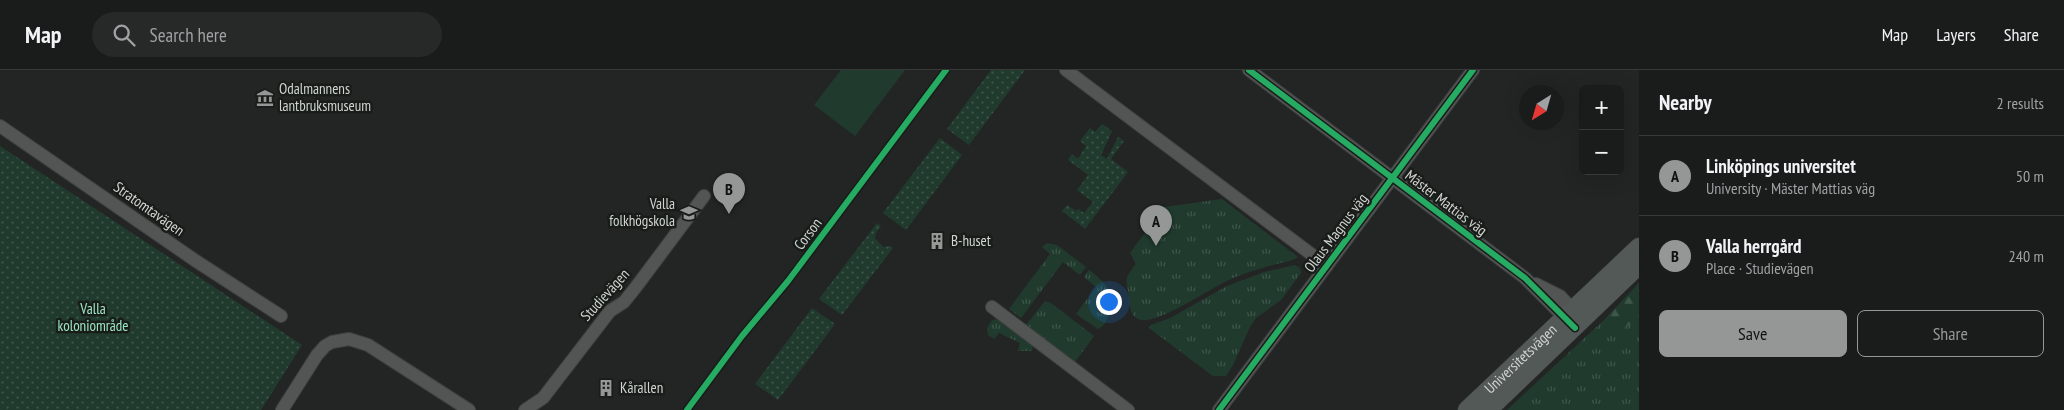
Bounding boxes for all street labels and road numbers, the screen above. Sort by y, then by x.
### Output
street label: Mäster Mattias väg [1402,166,1491,240]
street label: Stratomtavägen [110,177,188,240]
street label: Olaus Magnus väg [1300,189,1372,276]
street label: Corson [789,214,826,253]
street label: Studievägen [576,265,633,325]
street label: Universitetsvägen [1480,320,1561,398]

